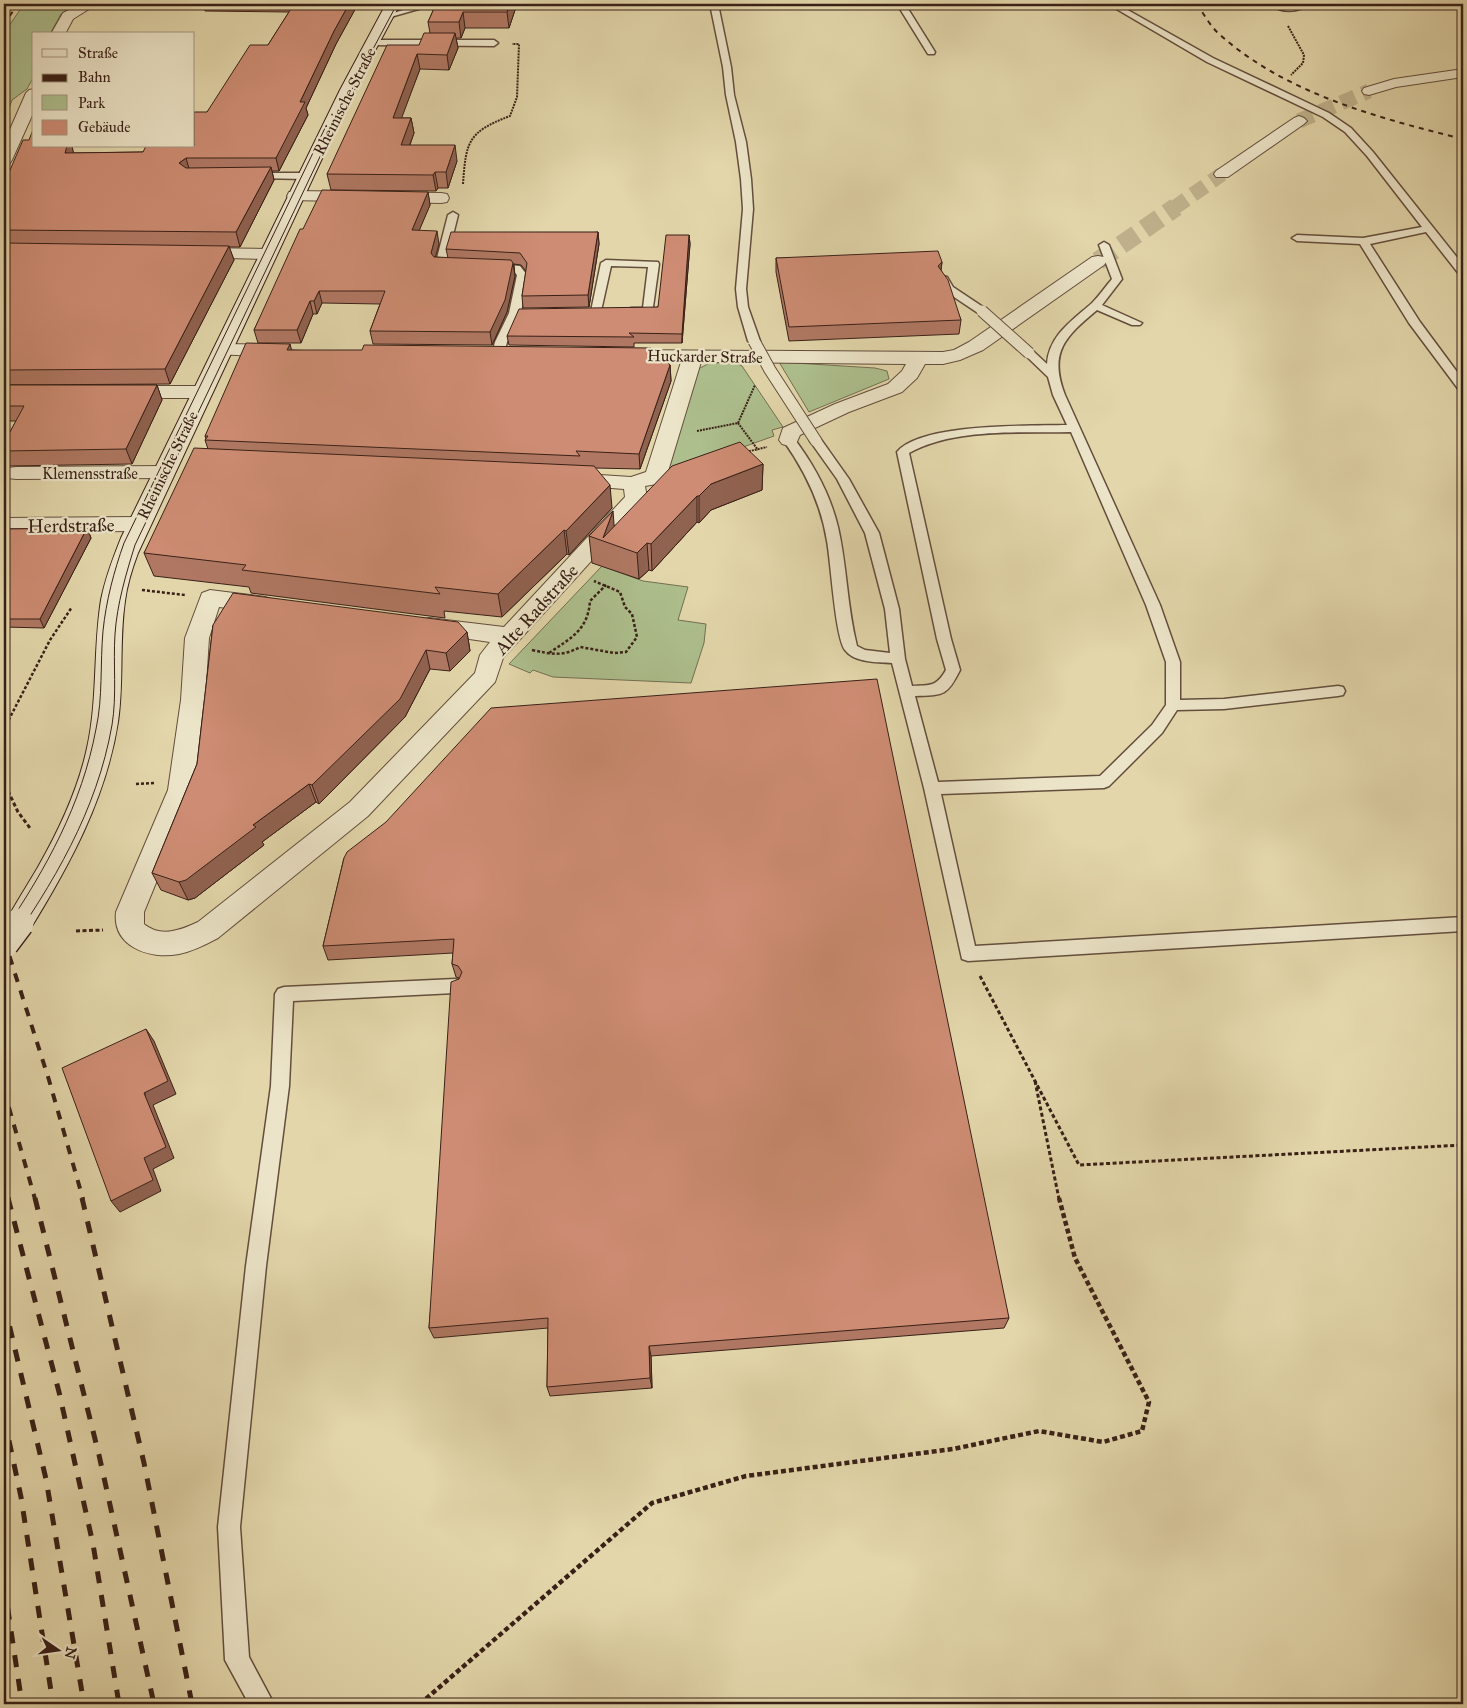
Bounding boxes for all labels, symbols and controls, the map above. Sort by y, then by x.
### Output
legend [32,32,195,148]
text: Straße [78,44,118,62]
street label: Rheinische Straße [309,44,380,158]
text: Bahn [78,68,111,86]
text: Park [78,94,105,112]
text: Gebäude [78,118,131,136]
street label: Huckarder Straße [647,346,763,367]
street label: Rheinische Straße [133,408,202,523]
street label: Klemensstraße [42,464,138,483]
street label: Herdstraße [27,513,115,538]
street label: Alte Radstraße [489,559,583,660]
north arrow [32,1626,82,1676]
text: N [61,1645,80,1661]

